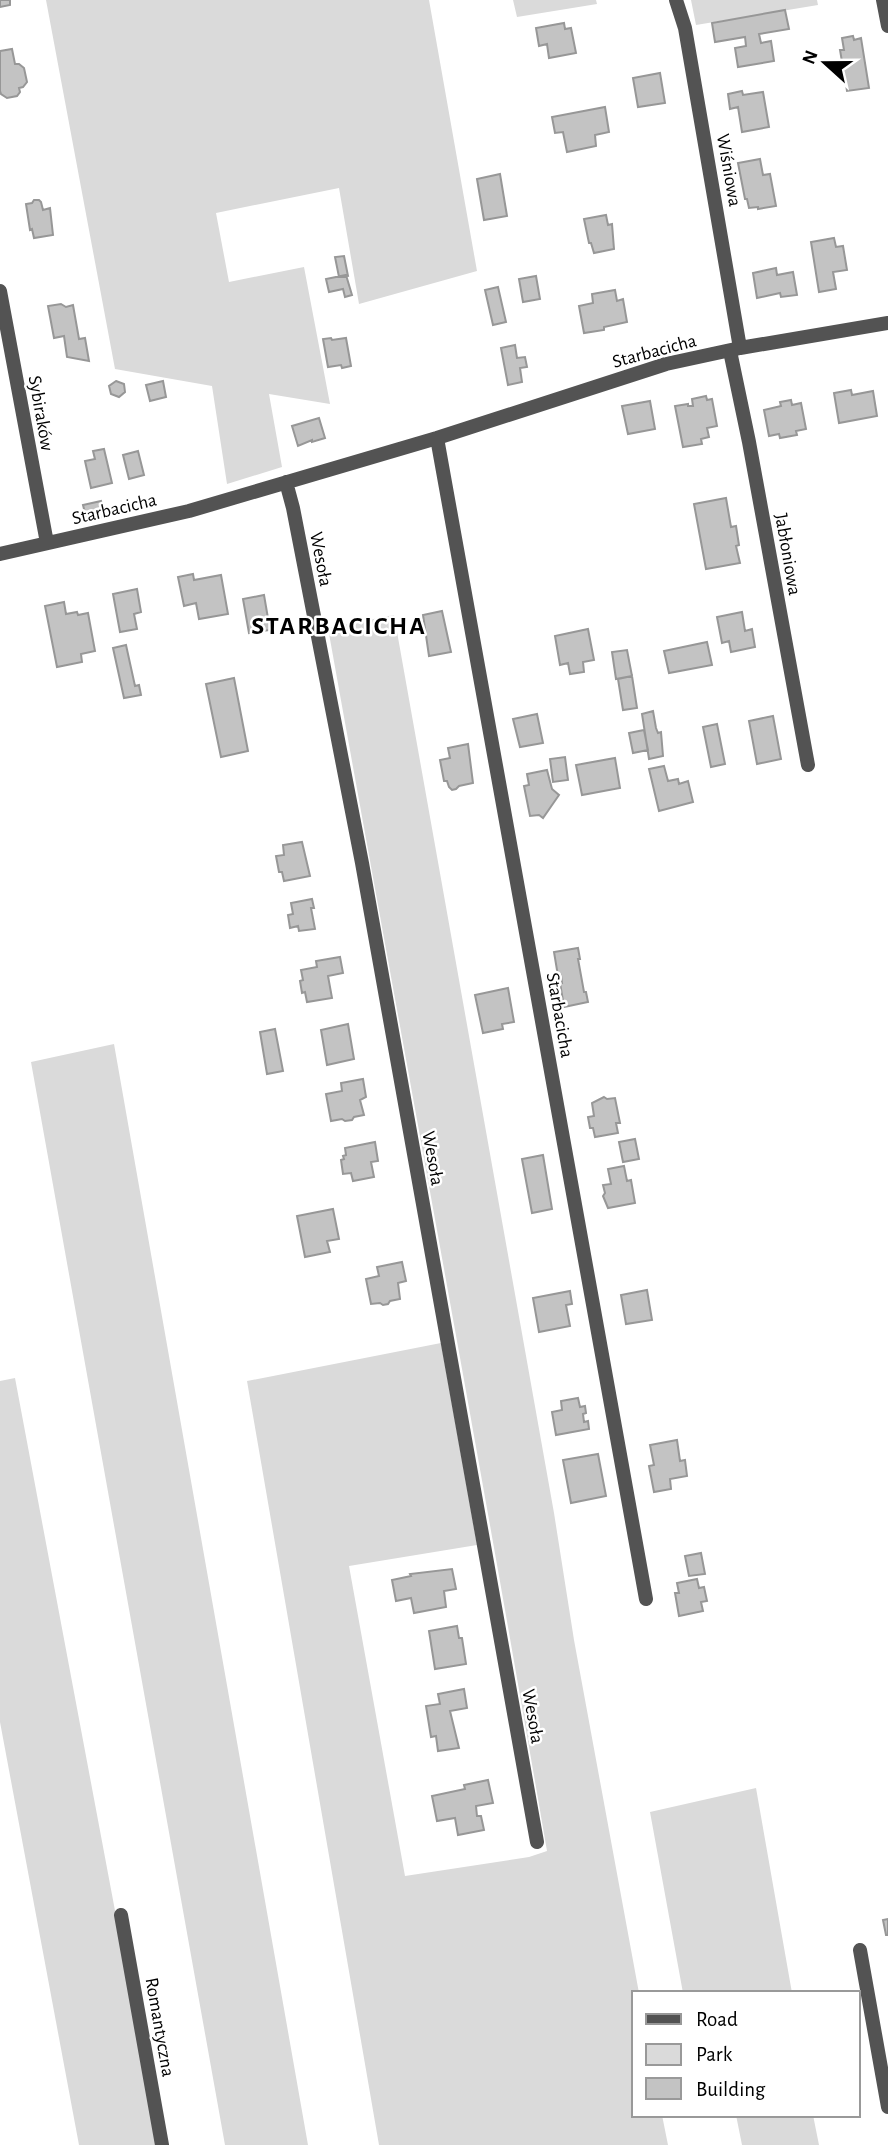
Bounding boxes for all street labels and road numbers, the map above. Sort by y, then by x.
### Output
street label: Wiśniowa [713,132,744,208]
street label: Starbacicha [610,331,699,372]
street label: Sybiraków [25,374,57,453]
street label: Starbacicha [70,490,159,528]
street label: Jabłoniowa [771,512,804,597]
street label: Wesoła [306,530,335,588]
street label: Starbacicha [543,971,576,1060]
street label: Wesoła [418,1130,447,1187]
street label: Wesoła [518,1688,547,1745]
street label: Romantyczna [141,1976,178,2078]

